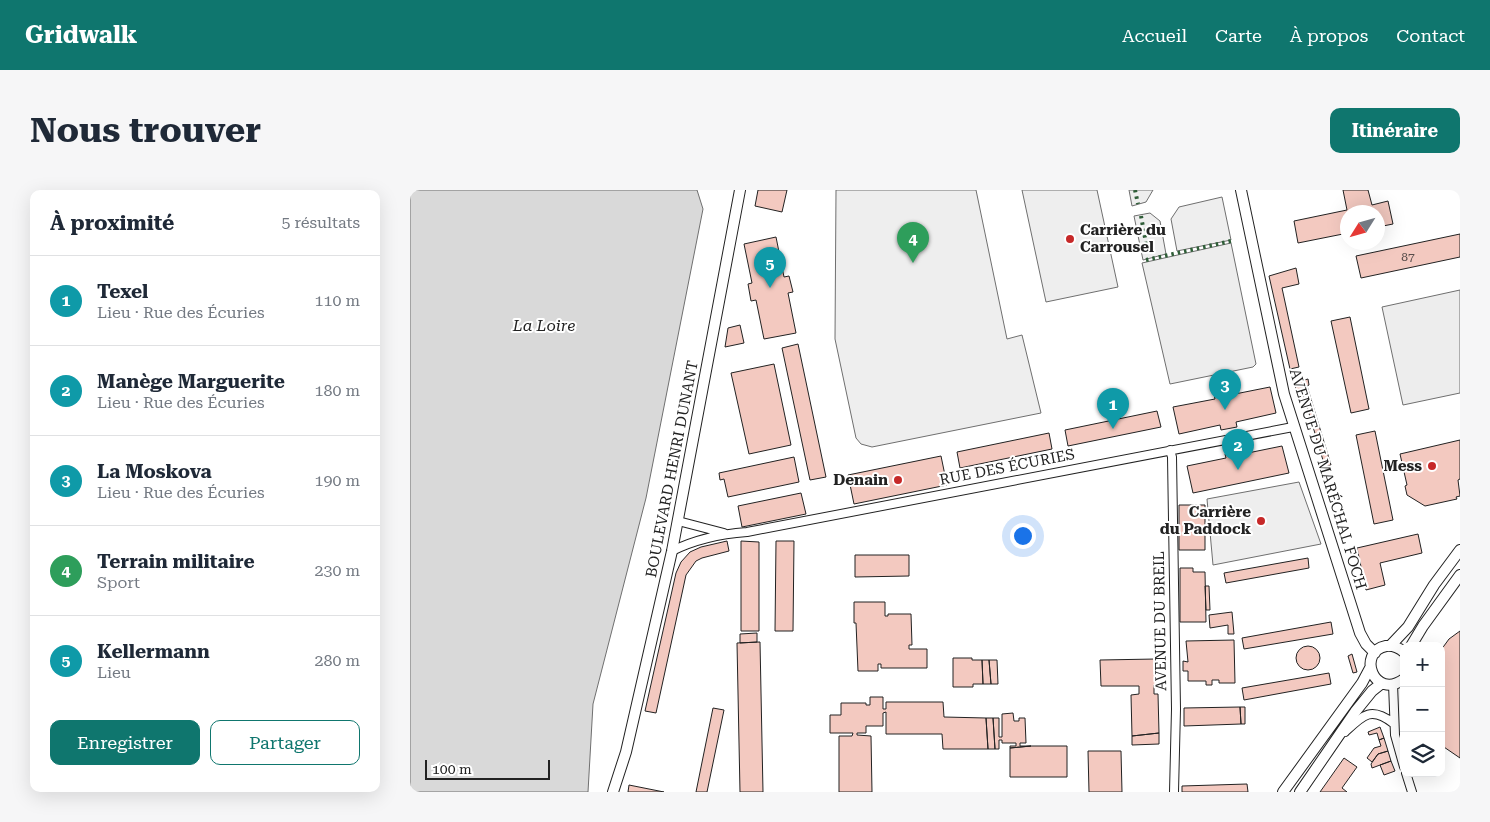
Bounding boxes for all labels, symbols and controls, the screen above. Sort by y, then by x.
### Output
text: Gridwalk [25,21,137,49]
text: Accueil [1122,25,1187,46]
text: Carte [1215,25,1262,46]
text: À propos [1290,25,1368,46]
text: Contact [1396,25,1465,46]
button: Itinéraire [1330,108,1460,153]
text: Nous trouver [30,110,261,151]
north arrow [1340,205,1385,250]
text: À proximité [50,211,174,235]
text: 5 résultats [281,213,360,232]
place label: Carrière du Carrousel [1080,221,1166,256]
pin: 4 [897,222,929,263]
marker: Carrière du Carrousel [1064,233,1076,245]
pin: 5 [754,247,786,288]
house number: 87 [1401,250,1415,264]
text: Texel [97,280,148,303]
text: 1 [62,291,70,310]
text: 110 m [314,291,360,310]
text: Lieu · Rue des Écuries [97,303,265,322]
water label: La Loire [512,316,575,335]
street label: BOULEVARD HENRI DUNANT [642,359,702,579]
street label: AVENUE DU MARÉCHAL FOCH [1286,366,1370,592]
pin: 3 [1209,369,1241,410]
text: Manège Marguerite [97,370,285,393]
text: 2 [62,381,70,400]
text: 180 m [314,381,360,400]
pin: 1 [1097,388,1129,429]
text: Lieu · Rue des Écuries [97,393,265,412]
pin: 2 [1222,429,1254,470]
street label: RUE DES ÉCURIES [938,445,1076,489]
place label: Mess [1383,457,1422,475]
text: La Moskova [97,460,212,483]
marker: Mess [1426,460,1438,472]
text: 3 [62,471,70,490]
text: 190 m [314,471,360,490]
place label: Denain [833,471,888,489]
marker: Denain [892,474,904,486]
text: Lieu · Rue des Écuries [97,483,265,502]
place label: Carrière du Paddock [1160,503,1252,538]
marker: Carrière du Paddock [1255,515,1267,527]
your location [1010,523,1036,549]
text: Terrain militaire [97,550,255,573]
street label: AVENUE DU BREIL [1150,551,1170,691]
text: 4 [62,561,70,580]
text: 230 m [314,561,360,580]
text: Sport [97,573,140,592]
text: Kellermann [97,640,210,663]
map controls [1400,642,1445,777]
button: + [1400,642,1445,687]
text: 5 [62,651,70,670]
text: 280 m [314,651,360,670]
text: Lieu [97,663,131,682]
button: − [1400,687,1445,732]
button: Enregistrer [50,720,200,765]
button: Partager [210,720,360,765]
button: layers [1400,732,1445,777]
scale bar [425,757,550,780]
text: 100 m [432,761,472,777]

